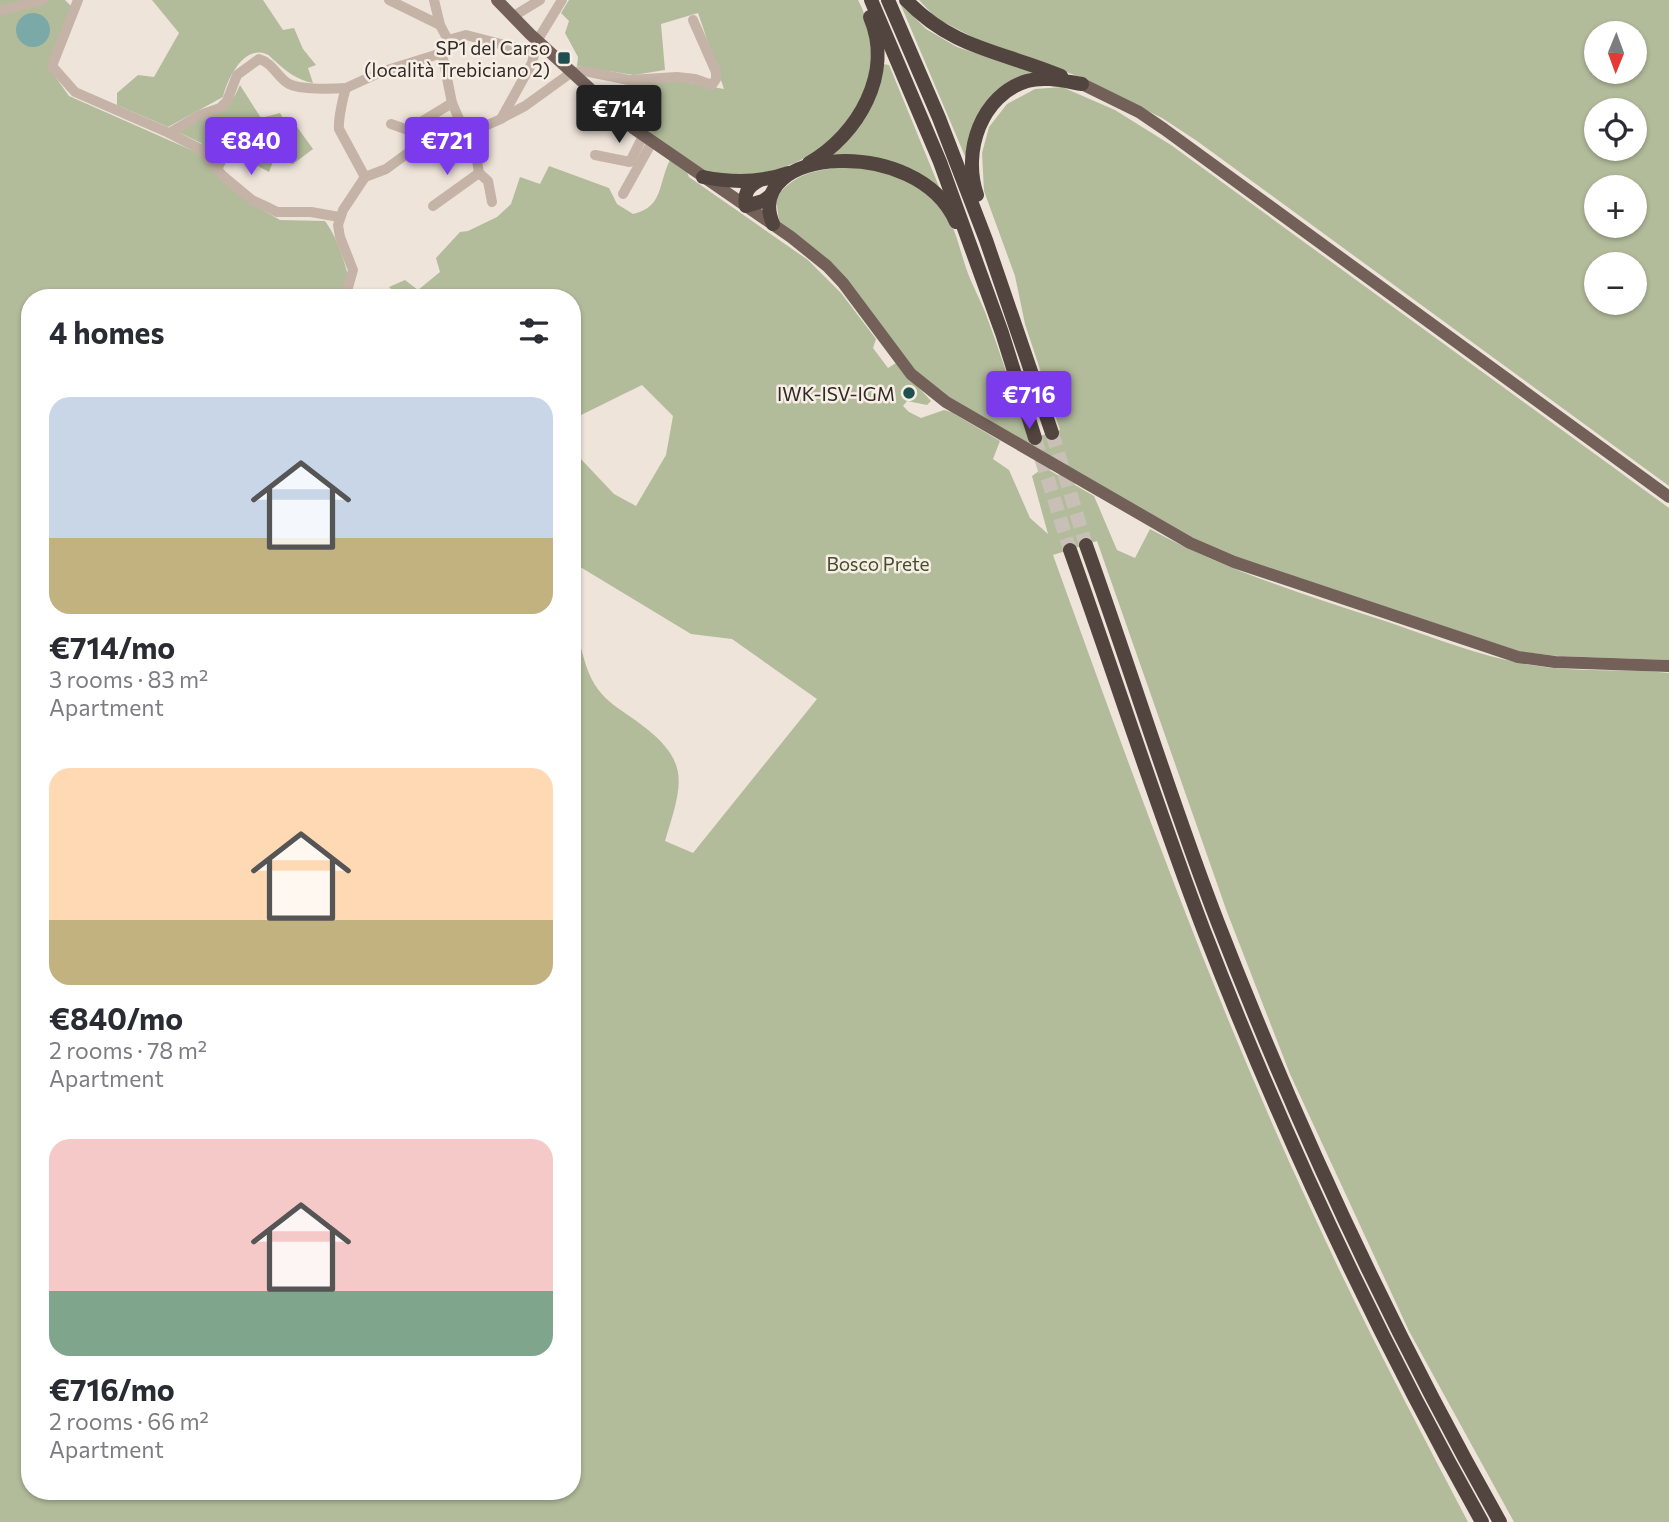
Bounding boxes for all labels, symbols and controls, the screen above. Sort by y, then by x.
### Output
north arrow [1584,21,1647,84]
map controls [1584,21,1647,315]
place label: SP1 del Carso (località Trebiciano 2) [364,36,550,81]
marker: SP1 del Carso (località Trebiciano 2) [556,50,572,66]
pin: €714 [578,86,660,145]
text: €714 [592,94,646,122]
button: locate [1584,98,1647,161]
pin: €840 [210,118,292,177]
pin: €721 [406,118,488,177]
text: €840 [221,126,281,154]
text: €721 [421,126,473,154]
button: + [1584,175,1647,238]
button: − [1584,252,1647,315]
icon: filters [515,312,553,350]
text: 4 homes [49,313,164,350]
pin: €716 [988,372,1070,431]
text: €716 [1002,380,1056,408]
place label: IWK-ISV-IGM [777,382,895,405]
marker: IWK-ISV-IGM [901,385,917,401]
icon: home [238,442,364,568]
park label: Bosco Prete [826,552,930,575]
text: €714/mo [49,628,175,665]
text: 3 rooms · 83 m² [49,665,208,693]
text: Apartment [49,693,164,721]
icon: home [238,813,364,939]
text: €840/mo [49,999,183,1036]
text: 2 rooms · 78 m² [49,1036,207,1064]
text: Apartment [49,1064,164,1092]
icon: home [238,1184,364,1310]
text: €716/mo [49,1370,175,1407]
text: 2 rooms · 66 m² [49,1407,209,1435]
text: Apartment [49,1435,164,1463]

